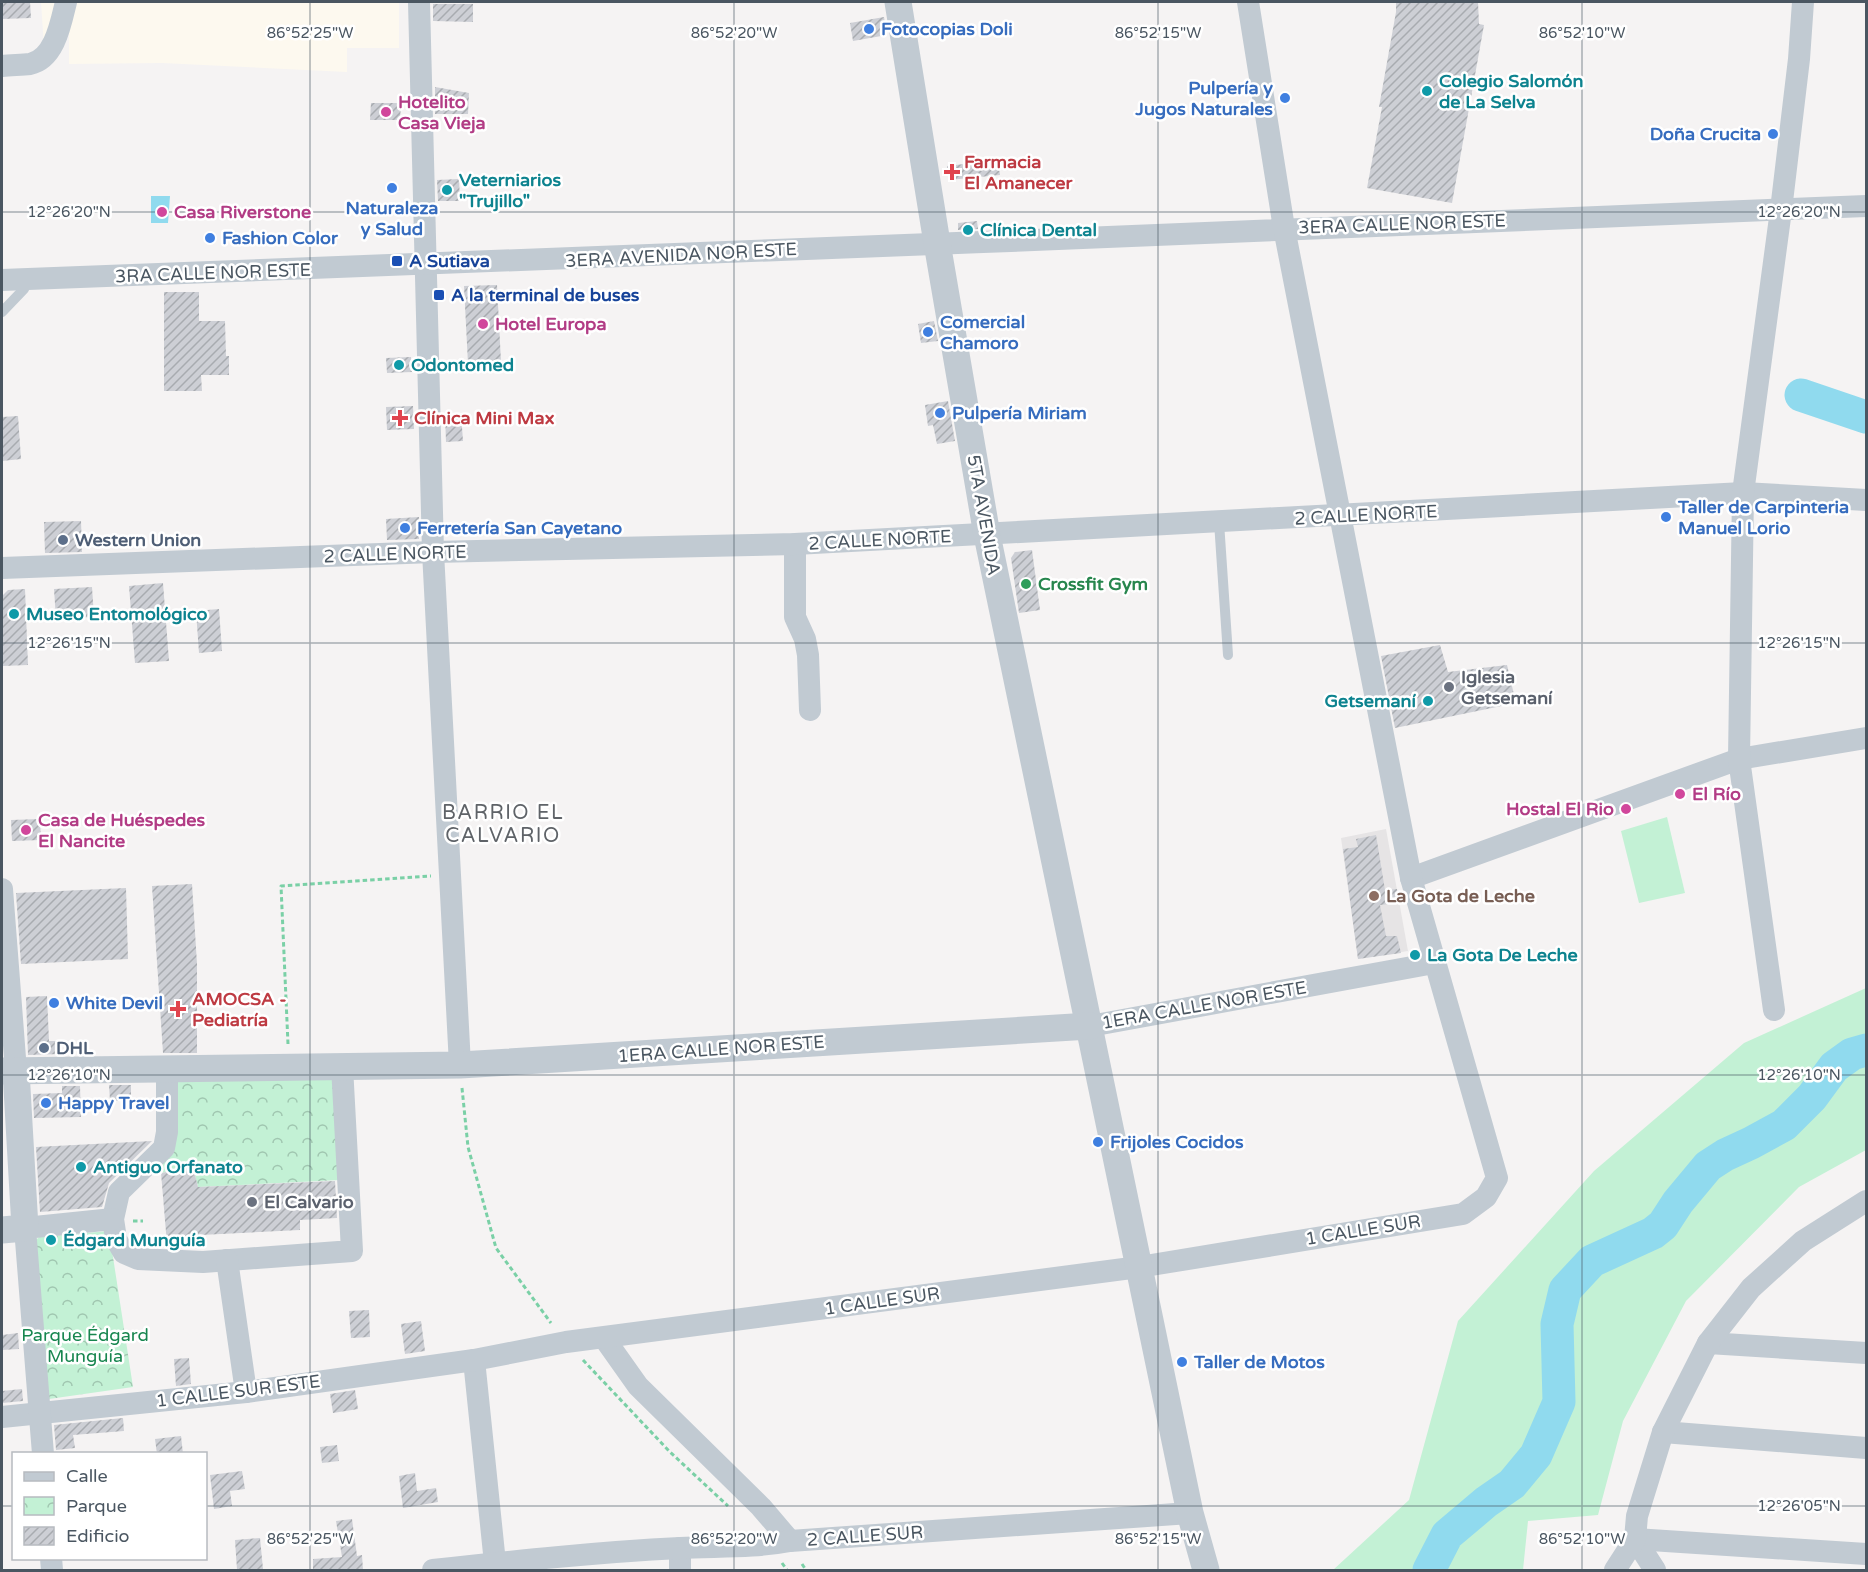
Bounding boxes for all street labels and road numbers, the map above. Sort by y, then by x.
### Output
street label: 3ERA CALLE NOR ESTE [1298,209,1506,239]
street label: 3ERA AVENIDA NOR ESTE [564,238,798,272]
street label: 3RA CALLE NOR ESTE [115,259,311,287]
street label: 5TA AVENIDA [963,453,1005,577]
street label: 2 CALLE NORTE [1294,500,1438,530]
street label: 2 CALLE NORTE [808,525,952,555]
street label: 2 CALLE NORTE [323,541,467,567]
street label: 1ERA CALLE NOR ESTE [1100,976,1308,1034]
street label: 1ERA CALLE NOR ESTE [617,1031,825,1067]
street label: 1 CALLE SUR [1304,1210,1422,1250]
street label: 1 CALLE SUR [823,1282,941,1320]
street label: 1 CALLE SUR ESTE [155,1370,321,1412]
street label: 2 CALLE SUR [806,1521,924,1551]

